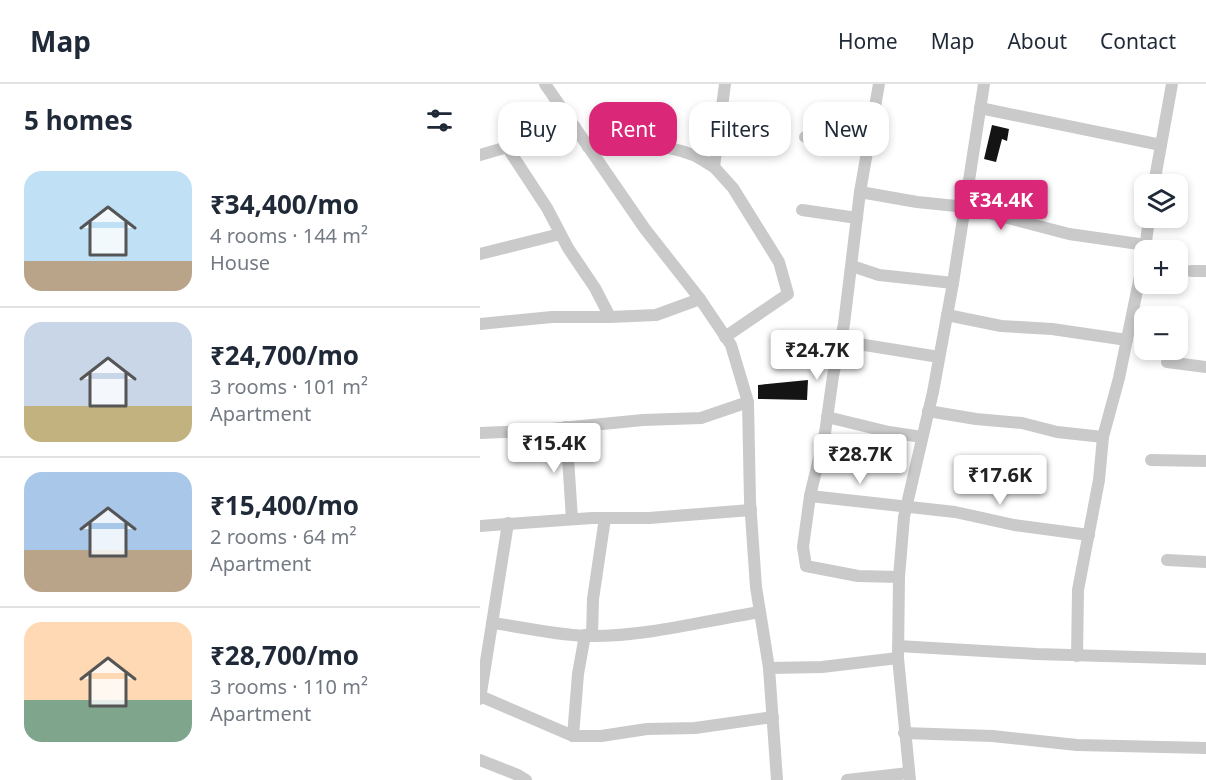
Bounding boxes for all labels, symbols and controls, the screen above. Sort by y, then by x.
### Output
text: Map [30,22,91,60]
text: Home [838,27,898,55]
text: Map [931,27,974,55]
text: About [1007,27,1067,55]
text: Contact [1100,27,1176,55]
text: 5 homes [24,102,133,138]
chip: Buy [498,102,577,156]
chip: Rent [589,102,677,156]
chip: Filters [689,102,791,156]
chip: New [803,102,889,156]
icon: filters [423,104,456,137]
map controls [1134,174,1188,360]
button: layers [1134,174,1188,228]
pin: ₹34.4K [952,180,1050,231]
text: ₹34,400/mo [210,186,359,222]
text: ₹34.4K [969,186,1033,213]
icon: home [72,195,144,267]
text: 4 rooms · 144 m² [210,222,368,249]
button: + [1134,240,1188,294]
text: House [210,249,270,276]
button: − [1134,306,1188,360]
pin: ₹24.7K [768,330,866,381]
text: ₹24.7K [785,336,849,363]
text: ₹24,700/mo [210,337,359,373]
icon: home [72,346,144,418]
text: 3 rooms · 101 m² [210,373,368,400]
text: Apartment [210,400,311,427]
pin: ₹15.4K [505,423,603,474]
text: ₹15.4K [522,429,586,456]
pin: ₹28.7K [811,434,909,485]
text: ₹28.7K [828,440,892,467]
pin: ₹17.6K [951,455,1049,506]
text: ₹17.6K [968,461,1032,488]
text: ₹15,400/mo [210,487,359,523]
icon: home [72,496,144,568]
text: 2 rooms · 64 m² [210,523,357,550]
text: Apartment [210,550,311,577]
text: ₹28,700/mo [210,637,359,673]
icon: home [72,646,144,718]
text: 3 rooms · 110 m² [210,673,368,700]
text: Apartment [210,700,311,727]

